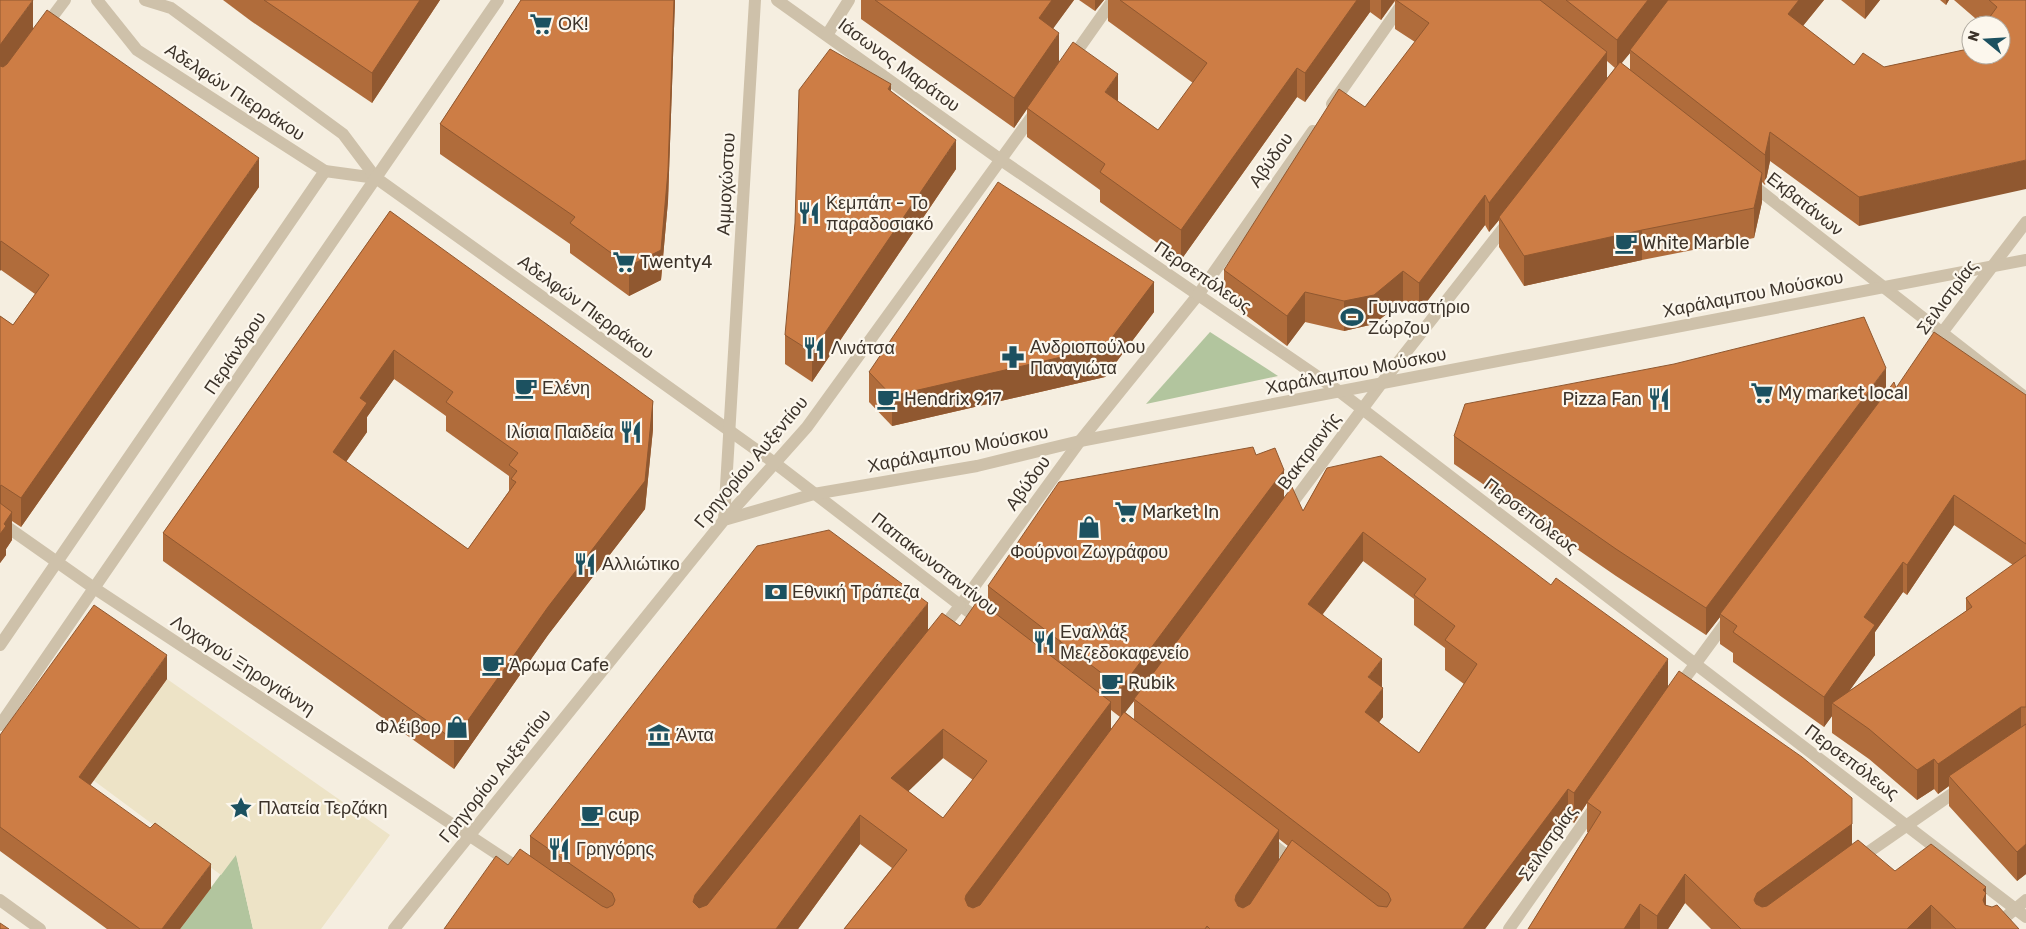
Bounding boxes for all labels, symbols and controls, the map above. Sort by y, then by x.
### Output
supermarket icon: ΟΚ! [528,11,554,37]
place label: ΟΚ! [558,13,588,35]
street label: Ιάσωνος Μαράτου [834,13,964,117]
north arrow [1961,15,2011,65]
text: N [1964,29,1984,44]
street label: Αδελφών Πιερράκου [161,39,309,145]
street label: Αβύδου [1244,128,1298,192]
street label: Αμμοχώστου [712,132,740,236]
street label: Εκβατάνων [1762,167,1848,241]
place label: Κεμπάπ - Το παραδοσιακό [826,192,934,235]
restaurant icon: Κεμπάπ - Το παραδοσιακό [796,200,822,226]
cafe icon: White Marble [1613,230,1639,256]
place label: White Marble [1642,232,1750,254]
street label: Περσεπόλεως [1150,236,1256,318]
supermarket icon: Twenty4 [611,249,637,275]
street label: Αδελφών Πιερράκου [514,250,658,364]
place label: Twenty4 [640,251,712,273]
street label: Σειλιστρίας [1912,255,1982,339]
street label: Χαράλαμπου Μούσκου [1661,266,1845,322]
place label: Γυμναστήριο Ζώρζου [1368,296,1470,339]
sports icon: Γυμναστήριο Ζώρζου [1339,304,1365,330]
street label: Περιάνδρου [199,308,271,398]
restaurant icon: Λινάτσα [801,335,827,361]
place label: Ανδριοπούλου Παναγιώτα [1030,336,1145,379]
place label: Λινάτσα [831,337,895,359]
street label: Χαράλαμπου Μούσκου [1264,343,1448,399]
pharmacy icon: Ανδριοπούλου Παναγιώτα [1000,344,1026,370]
cafe icon: Ελένη [513,375,539,401]
place label: Ελένη [542,377,590,399]
supermarket icon: My market local [1749,380,1775,406]
place label: My market local [1778,382,1908,404]
cafe icon: Hendrix 917 [875,386,901,412]
restaurant icon: Pizza Fan [1646,386,1672,412]
place label: Hendrix 917 [904,388,1001,410]
place label: Pizza Fan [1563,388,1642,410]
street label: Γρηγορίου Αυξεντίου [689,392,813,532]
street label: Βακτριανής [1273,408,1345,494]
restaurant icon: Ιλίσια Παιδεία [618,419,644,445]
place label: Ιλίσια Παιδεία [506,421,614,443]
street label: Χαράλαμπου Μούσκου [866,421,1050,477]
street label: Αβύδου [1001,451,1055,515]
street label: Περσεπόλεως [1480,473,1583,559]
supermarket icon: Market In [1113,499,1139,525]
place label: Market In [1142,501,1219,523]
street label: Παπακωνσταντίνου [867,508,1003,620]
shop icon: Φούρνοι Ζωγράφου [1076,514,1102,540]
place label: Φούρνοι Ζωγράφου [1010,541,1168,563]
restaurant icon: Αλλιώτικο [572,551,598,577]
place label: Αλλιώτικο [602,553,680,575]
bank icon: Εθνική Τράπεζα [763,579,789,605]
place label: Εθνική Τράπεζα [792,581,920,603]
street label: Λοχαγού Ξηρογιάννη [167,610,319,720]
place label: Εναλλάξ Μεζεδοκαφενείο [1060,621,1189,664]
restaurant icon: Εναλλάξ Μεζεδοκαφενείο [1031,629,1057,655]
cafe icon: Άρωμα Cafe [480,652,506,678]
place label: Άρωμα Cafe [509,654,609,676]
cafe icon: Rubik [1099,670,1125,696]
place label: Rubik [1128,672,1176,694]
street label: Γρηγορίου Αυξεντίου [434,705,556,847]
shop icon: Φλέιβορ [444,714,470,740]
place label: Φλέιβορ [375,716,441,738]
street label: Περσεπόλεως [1801,719,1904,805]
museum icon: Άντα [646,722,672,748]
place label: Άντα [676,724,714,746]
place icon: Πλατεία Τερζάκη [228,795,254,821]
place label: Πλατεία Τερζάκη [258,797,388,819]
street label: Σειλιστρίας [1514,801,1582,885]
cafe icon: cup [579,802,605,828]
place label: cup [608,804,640,826]
restaurant icon: Γρηγόρης [546,836,572,862]
place label: Γρηγόρης [576,838,654,860]

